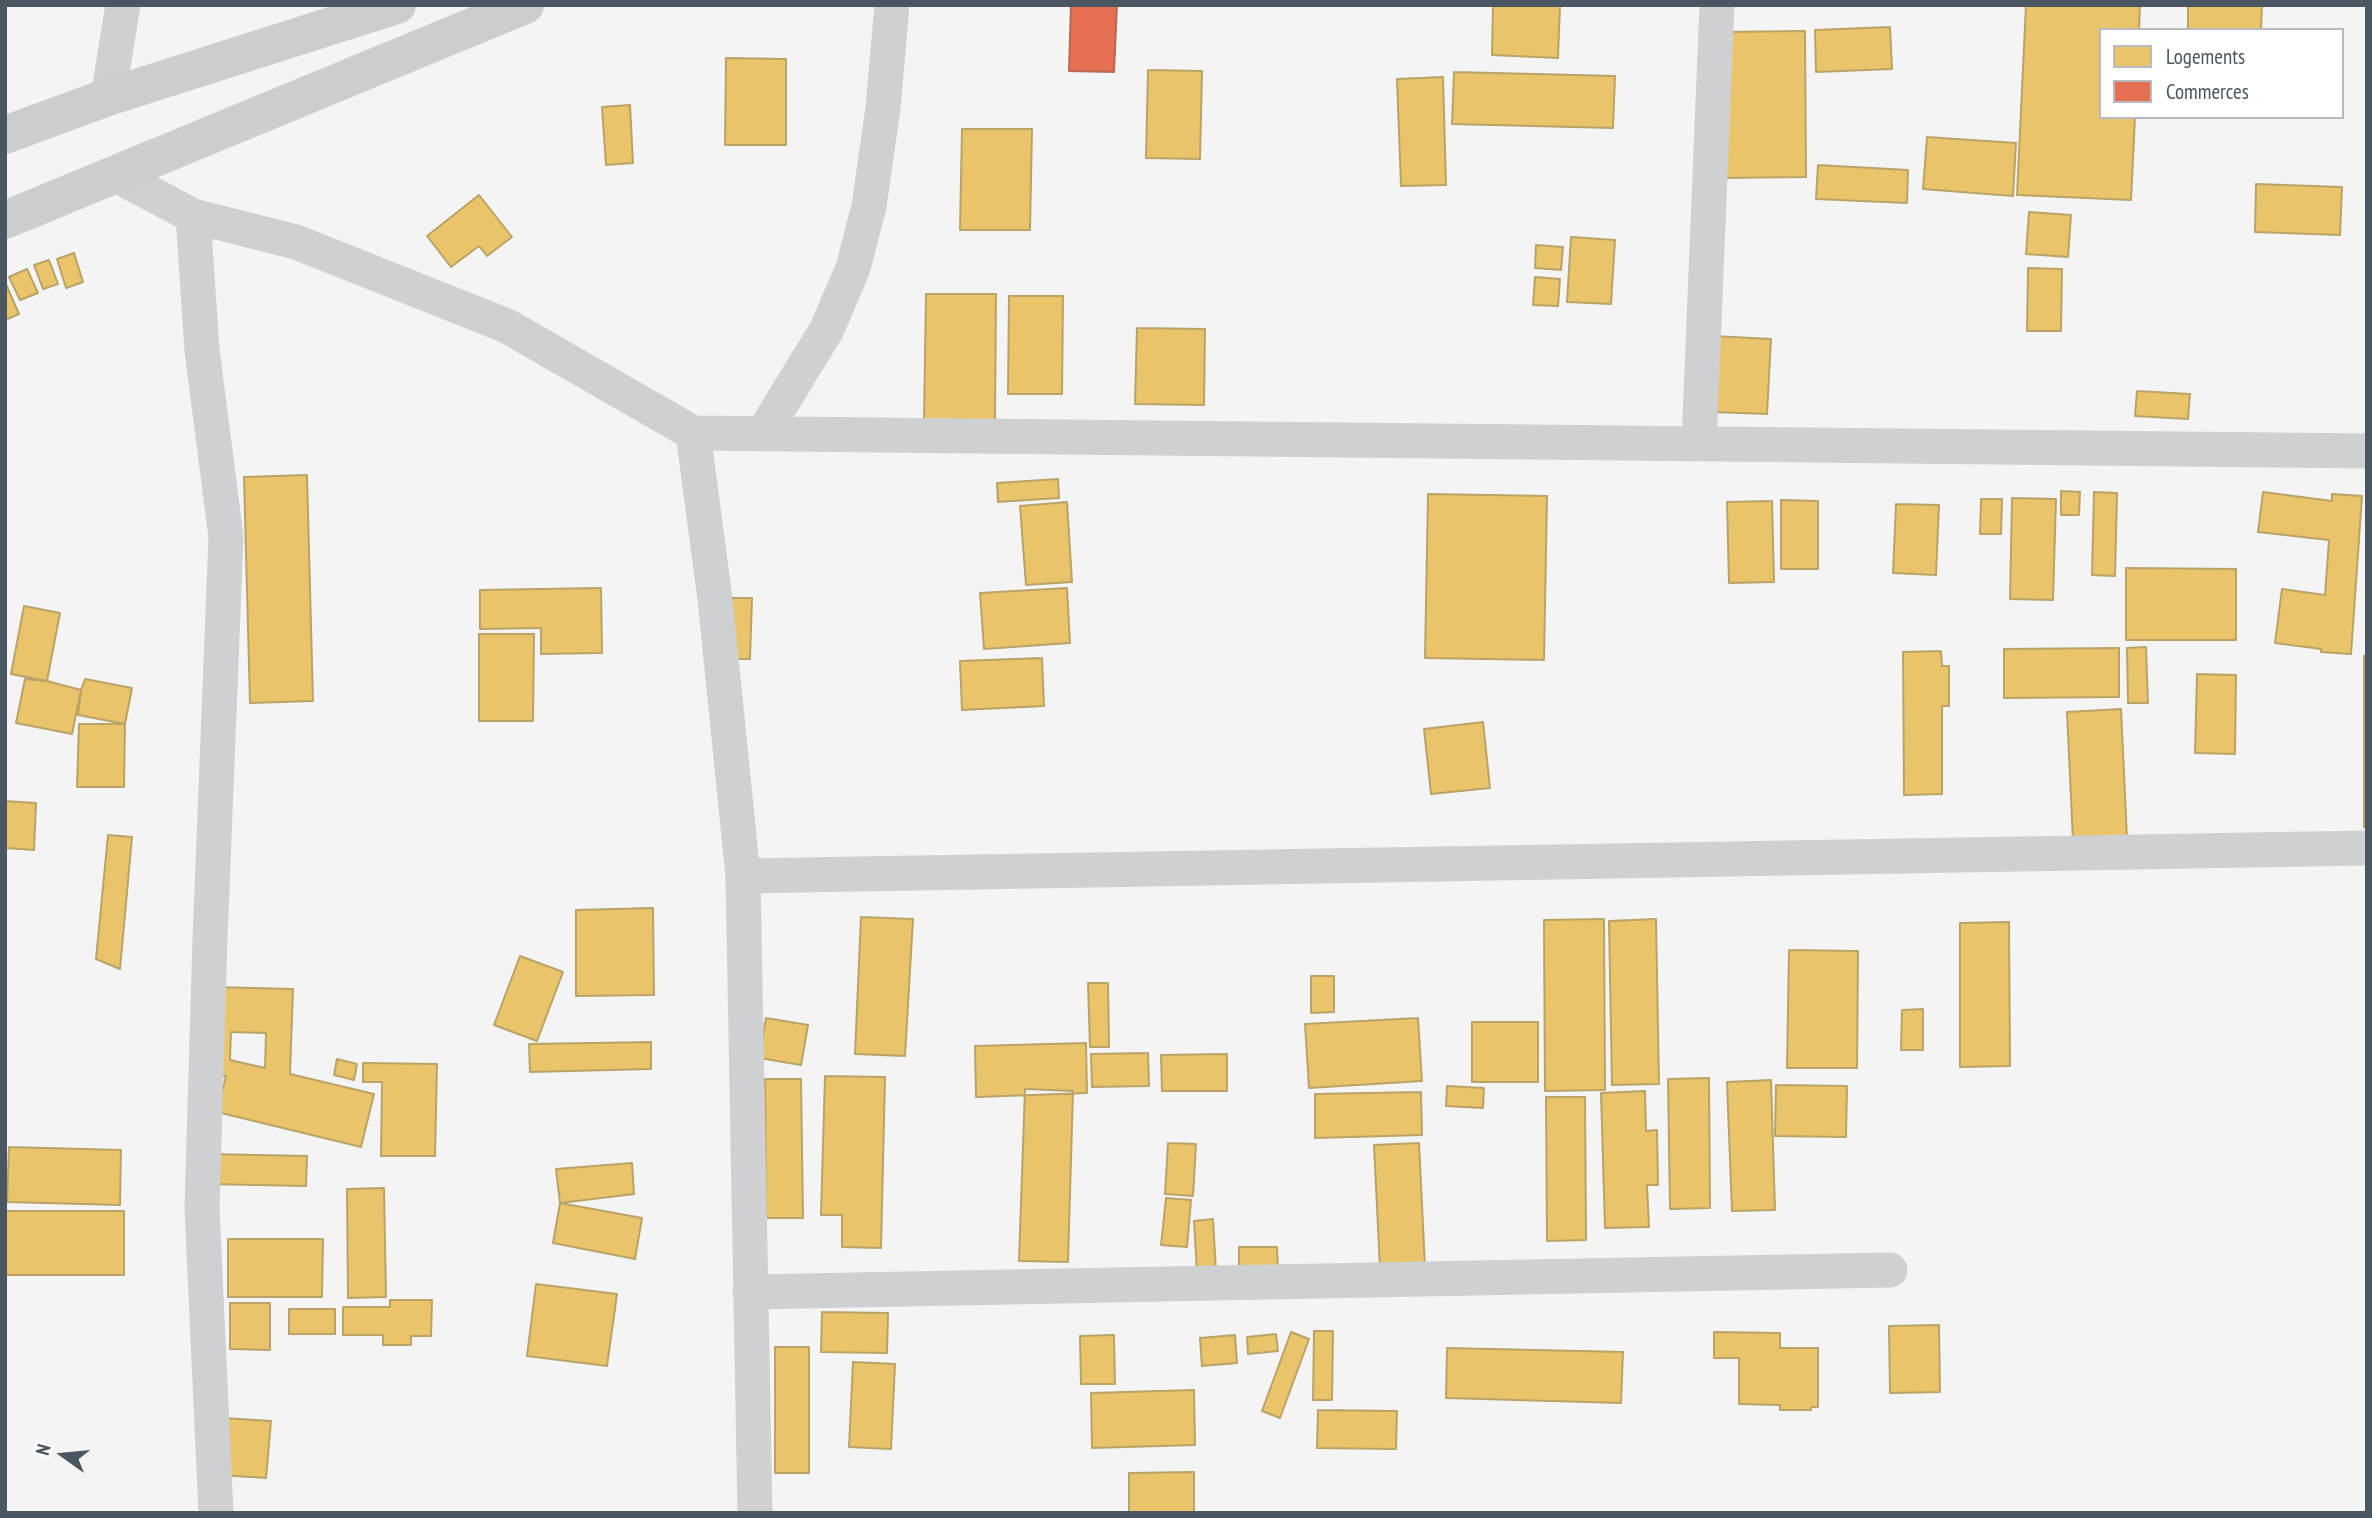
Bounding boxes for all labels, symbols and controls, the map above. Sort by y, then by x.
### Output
legend [2099,28,2344,119]
text: Logements [2166,43,2245,70]
text: Commerces [2166,78,2249,105]
north arrow [28,1420,98,1490]
text: N [30,1442,56,1458]

